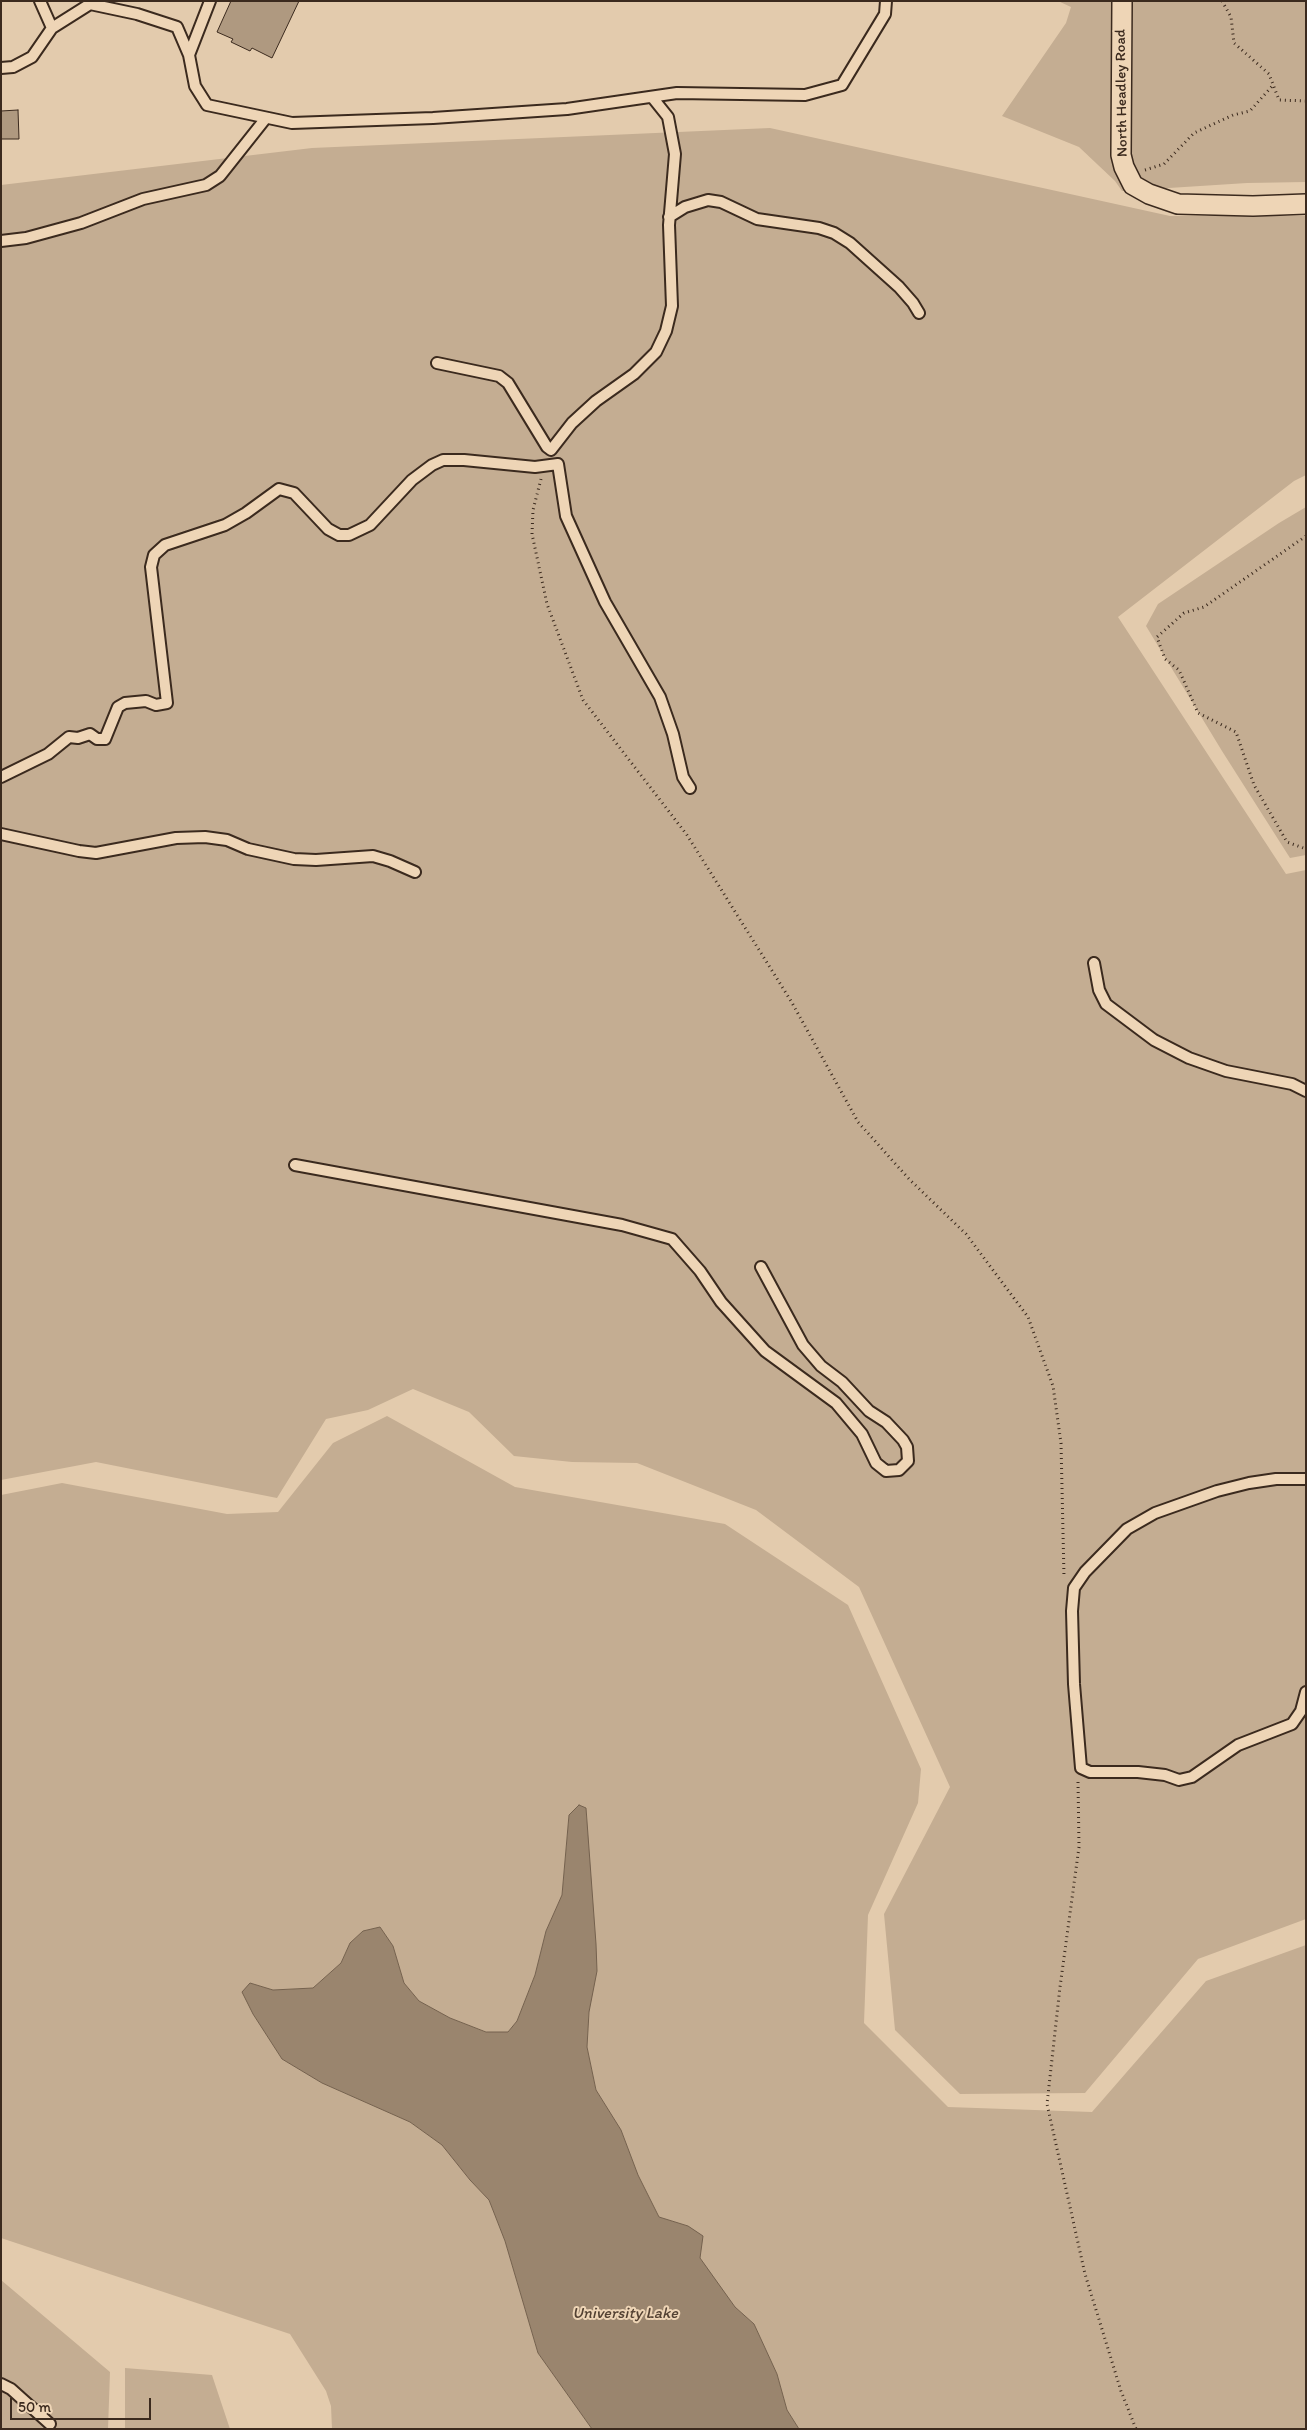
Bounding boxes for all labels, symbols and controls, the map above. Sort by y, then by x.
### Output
street label: North Headley Road [1112,29,1132,157]
water label: University Lake [572,2304,678,2324]
scale bar [12,2388,154,2420]
text: 50 m [18,2398,51,2416]

